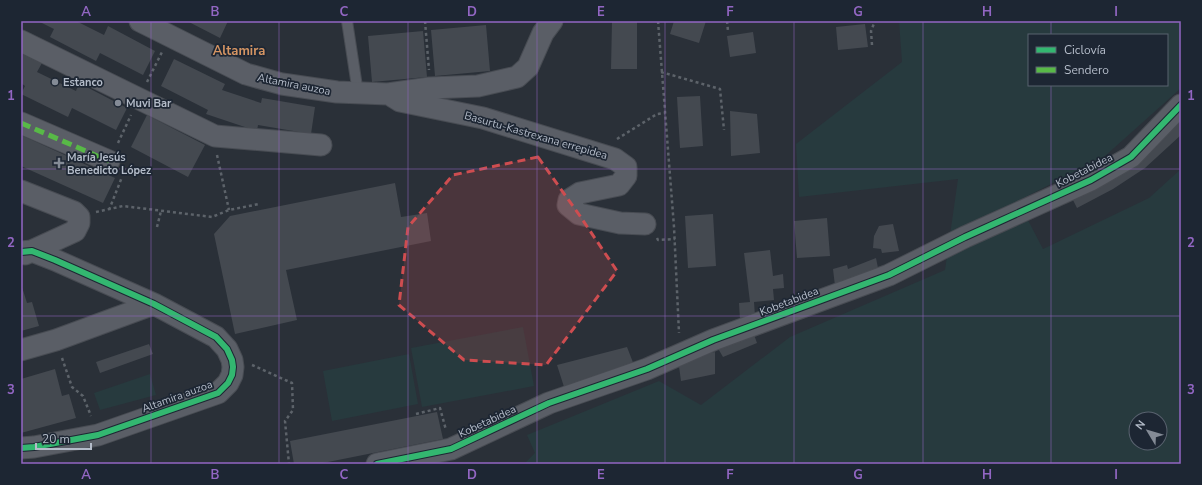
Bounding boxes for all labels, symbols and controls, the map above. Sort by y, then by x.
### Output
text: A [81,3,91,21]
text: B [211,3,220,21]
text: C [340,3,349,21]
text: D [467,3,477,21]
text: E [597,3,605,21]
text: F [726,3,734,21]
text: G [853,3,863,21]
text: H [982,3,992,21]
text: I [1114,3,1118,21]
legend [1028,34,1168,86]
district label: Altamira [213,42,265,60]
text: Ciclovía [1064,42,1106,58]
text: Sendero [1064,62,1109,78]
street label: Altamira auzoa [256,70,332,99]
place label: Estanco [63,75,103,90]
marker: Estanco [50,77,60,87]
text: 1 [7,87,15,105]
text: 1 [1187,87,1195,105]
place label: Muvi Bar [126,96,172,111]
marker: Muvi Bar [113,98,123,108]
street label: Basurtu-Kastrexana errepidea [463,108,609,163]
place label: María Jesús Benedicto López [67,150,151,178]
street label: Kobetabidea [1053,150,1115,191]
marker: María Jesús Benedicto López [54,158,64,168]
text: 2 [7,234,15,252]
text: 2 [1187,234,1195,252]
street label: Kobetabidea [758,283,821,320]
street label: Altamira auzoa [140,377,215,416]
text: 3 [7,381,15,399]
text: 3 [1187,381,1195,399]
street label: Kobetabidea [456,402,519,441]
north arrow [1128,411,1168,451]
text: N [1132,417,1149,433]
scale bar [36,425,91,451]
text: 20 m [42,431,70,447]
text: A [81,466,91,484]
text: B [211,466,220,484]
text: C [340,466,349,484]
text: D [467,466,477,484]
text: E [597,466,605,484]
text: F [726,466,734,484]
text: G [853,466,863,484]
text: H [982,466,992,484]
text: I [1114,466,1118,484]

